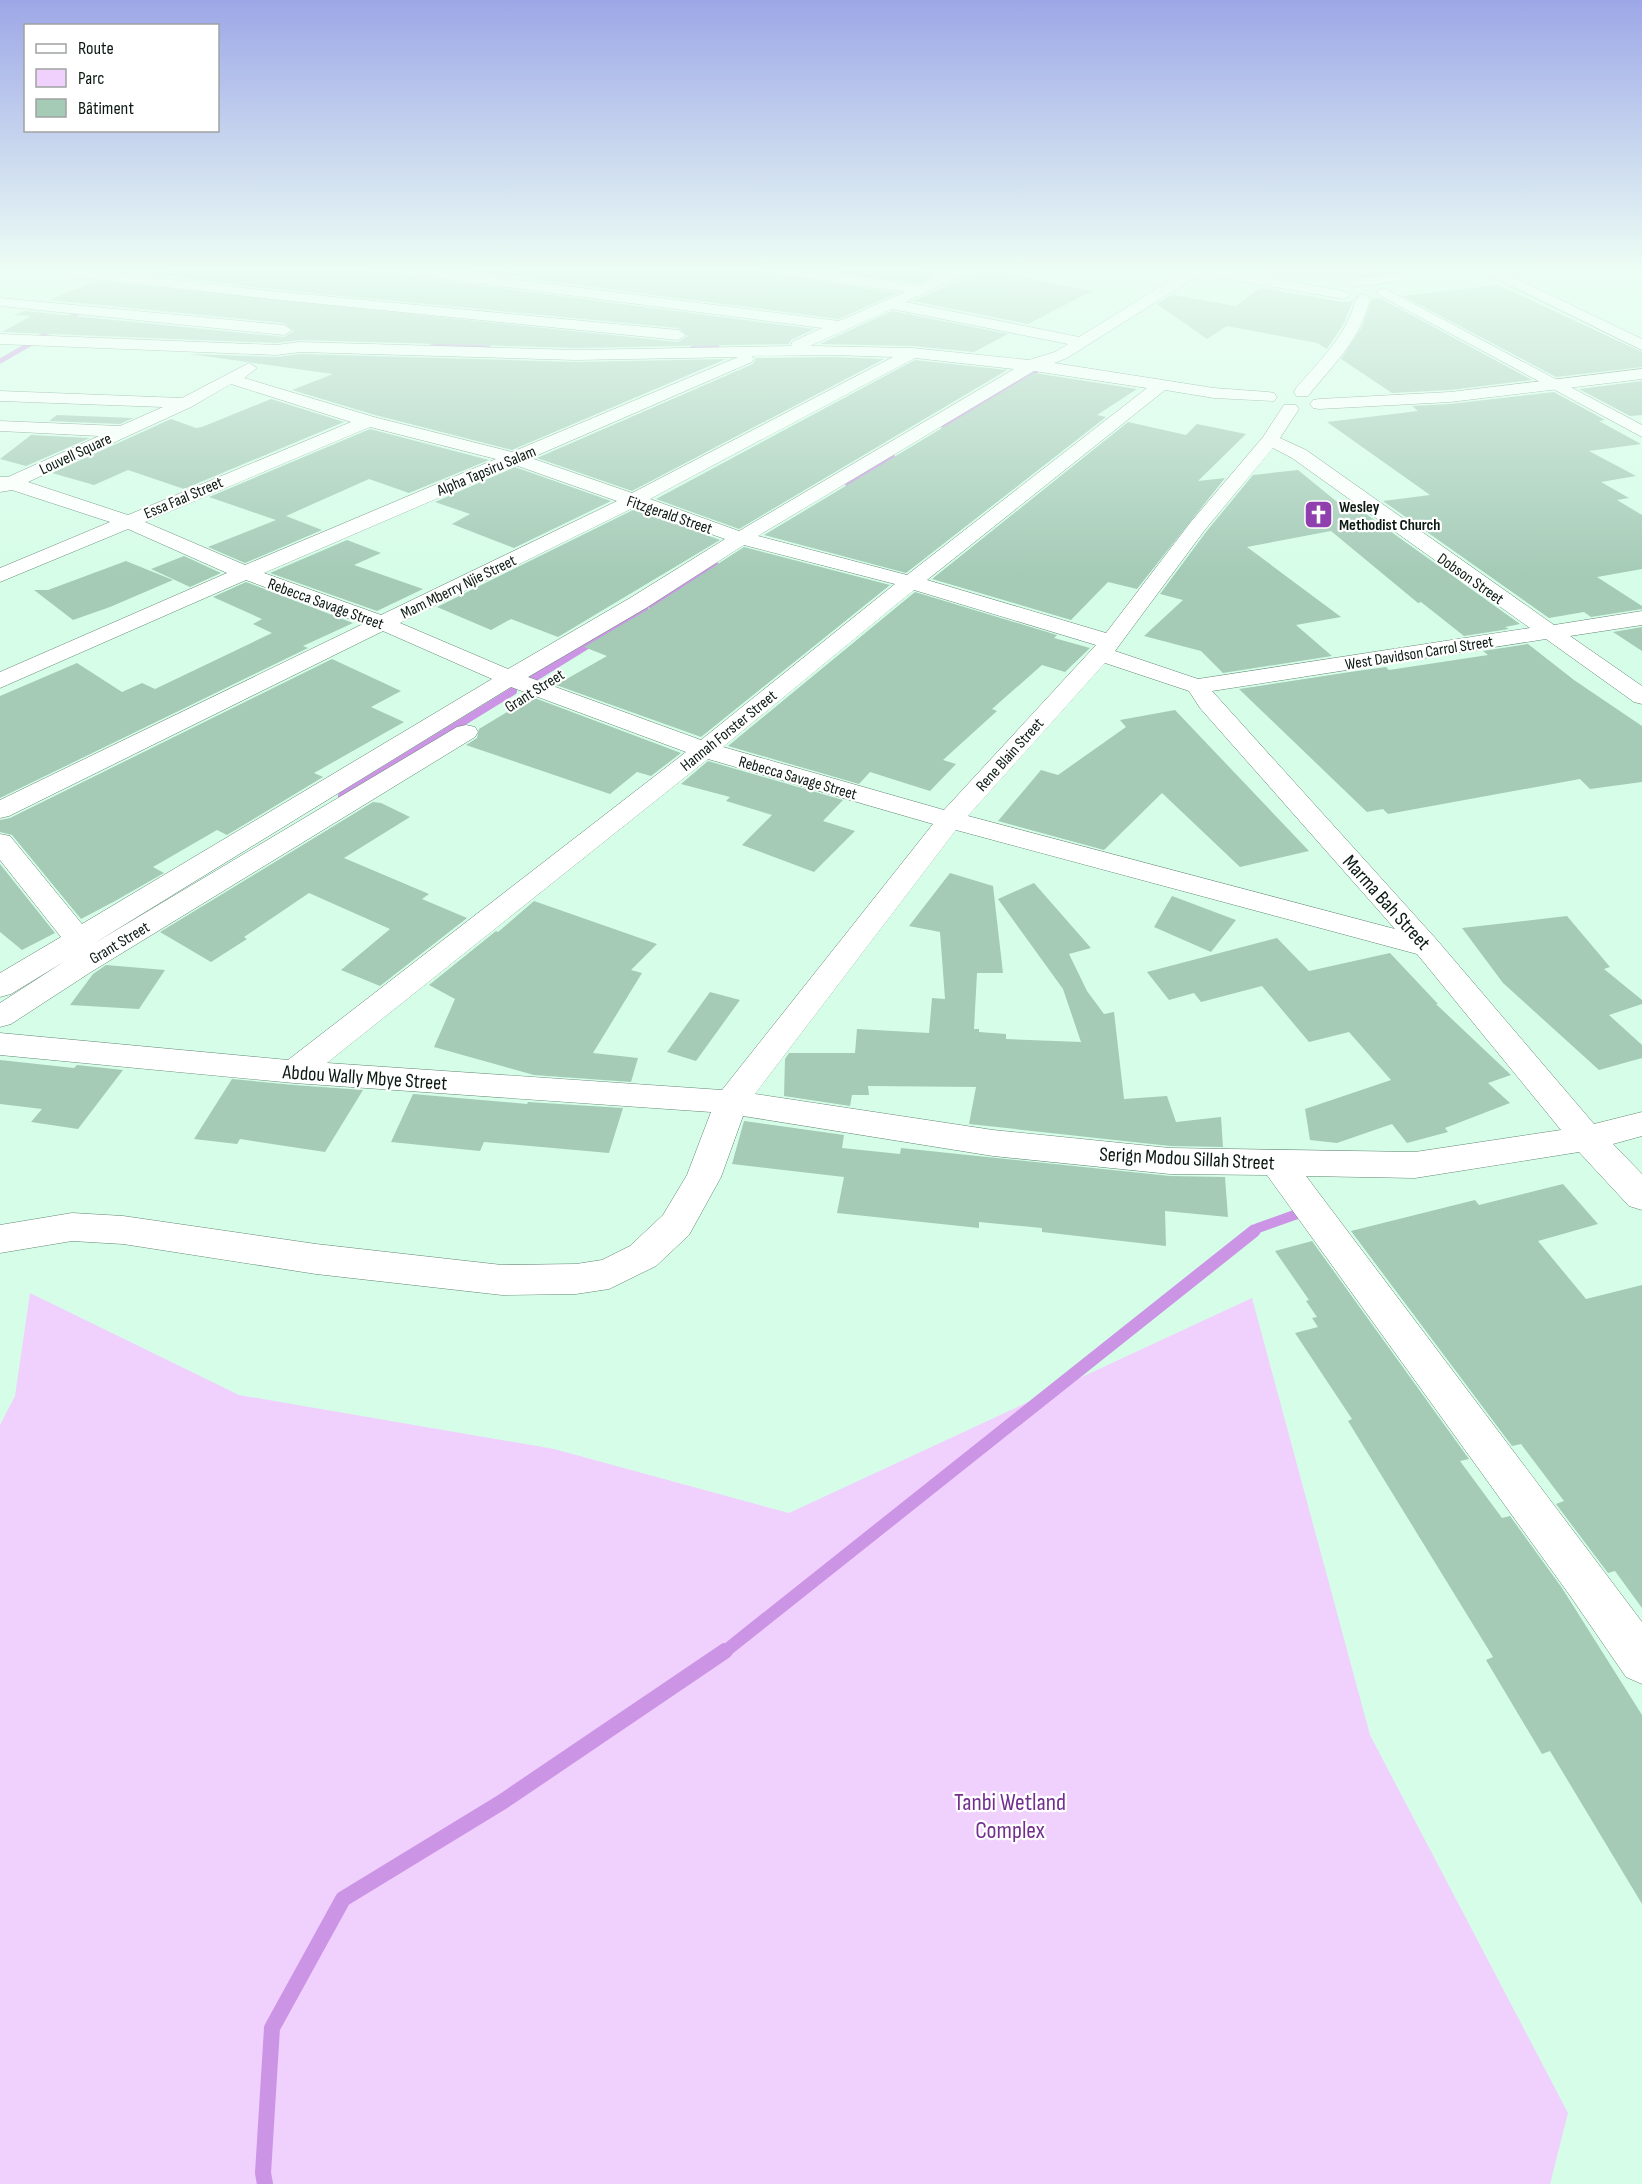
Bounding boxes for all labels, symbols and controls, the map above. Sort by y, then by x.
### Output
legend [24,24,219,132]
text: Route [78,38,114,59]
text: Parc [78,68,104,89]
text: Bâtiment [78,98,134,119]
street label: Louvell Square [37,429,115,479]
street label: Alpha Tapsiru Salam [433,442,539,501]
street label: Essa Faal Street [141,473,226,524]
street label: Fitzgerald Street [624,492,715,539]
place label: Wesley Methodist Church [1339,498,1440,535]
church icon: Wesley Methodist Church [1302,499,1334,531]
street label: Dobson Street [1433,549,1507,609]
street label: Mam Mberry Njie Street [398,551,519,623]
street label: Rebecca Savage Street [265,575,386,634]
street label: West Davidson Carrol Street [1344,632,1495,675]
street label: Grant Street [501,665,568,717]
street label: Hannah Forster Street [677,687,781,776]
street label: Rene Blain Street [972,714,1048,795]
street label: Rebecca Savage Street [736,752,859,804]
street label: Marma Bah Street [1337,850,1435,955]
street label: Grant Street [86,918,153,969]
street label: Abdou Wally Mbye Street [281,1060,448,1096]
street label: Serign Modou Sillah Street [1099,1142,1275,1176]
park label: Tanbi Wetland Complex [954,1788,1066,1845]

